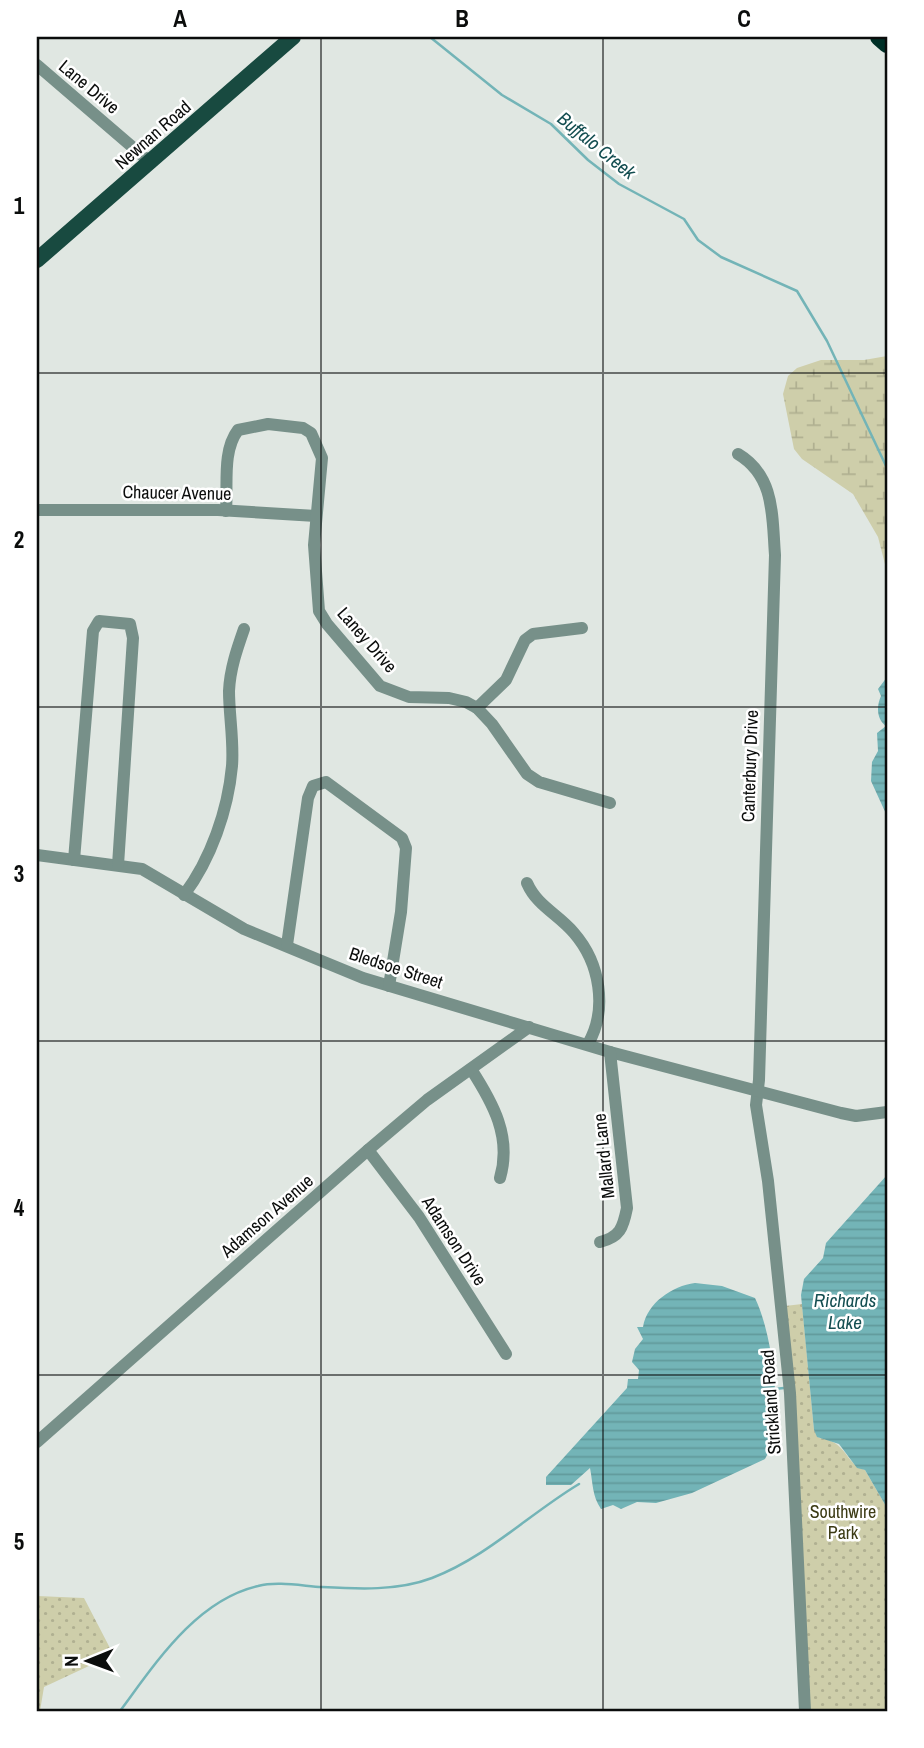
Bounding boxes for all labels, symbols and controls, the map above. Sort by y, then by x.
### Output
text: A [173,3,187,34]
text: B [455,3,469,34]
text: C [737,3,751,34]
street label: Lane Drive [54,54,125,119]
street label: Newnan Road [109,95,196,175]
water label: Buffalo Creek [552,105,643,185]
text: 1 [14,190,25,221]
street label: Chaucer Avenue [122,479,232,506]
text: 2 [14,524,24,555]
street label: Laney Drive [332,601,403,678]
street label: Canterbury Drive [735,709,764,823]
text: 3 [14,858,24,889]
street label: Bledsoe Street [346,941,446,994]
street label: Mallard Lane [587,1112,620,1200]
street label: Adamson Avenue [214,1168,318,1264]
street label: Adamson Drive [416,1190,493,1290]
text: 4 [14,1192,25,1223]
water label: Richards Lake [814,1287,876,1335]
street label: Strickland Road [754,1349,787,1455]
park label: Southwire Park [810,1499,876,1545]
text: 5 [14,1526,24,1557]
north arrow [52,1626,122,1696]
text: N [58,1655,84,1667]

